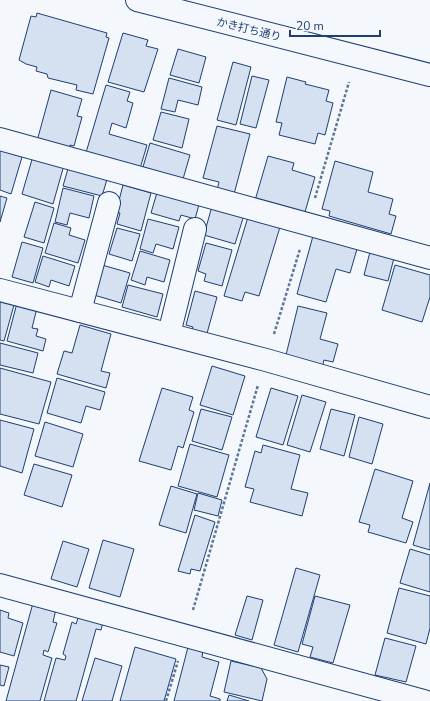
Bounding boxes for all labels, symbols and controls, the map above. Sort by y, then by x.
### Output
scale bar [290,12,380,38]
street label: かき打ち通り [215,14,283,45]
text: 20 m [296,18,324,34]

